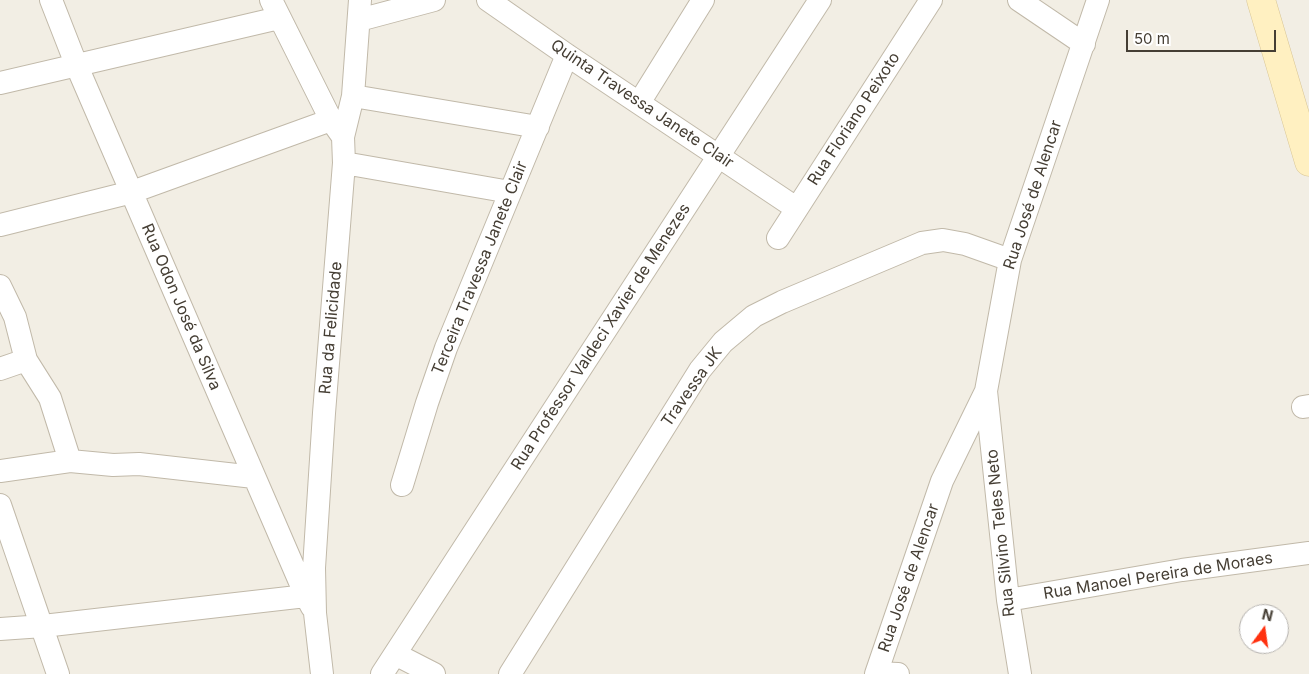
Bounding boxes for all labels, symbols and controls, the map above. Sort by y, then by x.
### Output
scale bar [1129,20,1279,52]
text: 50 m [1134,29,1170,48]
street label: Quinta Travessa Janete Clair [547,35,737,173]
street label: Rua Floriano Peixoto [804,49,904,189]
street label: Rua José de Alencar [1000,118,1066,272]
street label: Terceira Travessa Janete Clair [428,158,532,378]
street label: Rua Professor Valdeci Xavier de Menezes [507,200,695,474]
street label: Rua Odon José da Silva [137,221,225,393]
street label: Rua da Felicidade [316,261,346,395]
street label: Travessa JK [658,344,726,430]
street label: Rua Silvino Teles Neto [983,448,1019,618]
street label: Rua José de Alencar [875,501,943,655]
street label: Rua Manoel Pereira de Moraes [1042,548,1274,604]
north arrow [1239,604,1289,654]
text: N [1260,605,1275,624]

